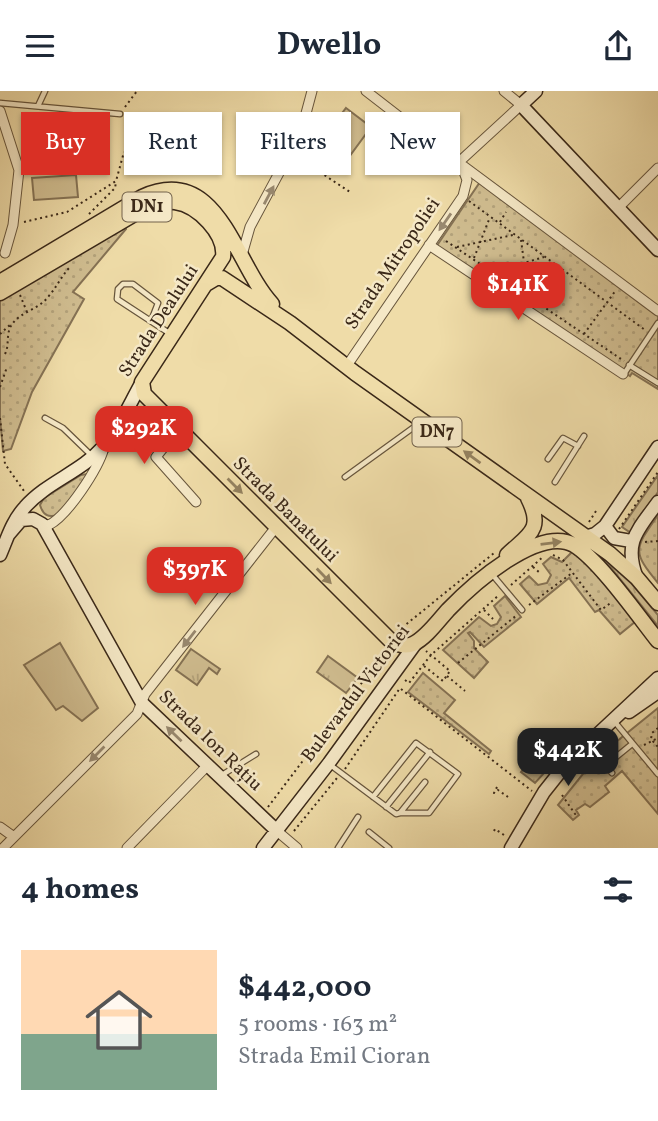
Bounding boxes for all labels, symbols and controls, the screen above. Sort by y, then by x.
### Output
text: Dwello [277,24,381,68]
icon: menu [21,27,59,65]
icon: share [599,27,637,65]
chip: Buy [21,112,110,175]
chip: Rent [124,112,222,175]
chip: Filters [236,112,351,175]
chip: New [365,112,460,175]
one-way arrow [263,185,274,205]
road number: DN1 [122,193,172,222]
street label: Strada Mitropoliei [339,193,447,335]
one-way arrow [438,213,452,231]
street label: Strada Dealului [113,259,205,382]
pin: $141K [469,263,567,322]
text: $141K [487,269,549,301]
pin: $292K [95,407,193,466]
text: $292K [111,413,177,445]
road number: DN7 [412,417,462,447]
one-way arrow [463,450,481,464]
street label: Strada Banatului [226,451,344,569]
one-way arrow [227,477,243,494]
one-way arrow [540,538,562,549]
pin: $397K [146,547,244,607]
text: $397K [163,554,227,586]
one-way arrow [315,567,331,584]
street label: Bulevardul Victoriei [296,620,417,768]
one-way arrow [181,629,196,647]
street label: Strada Ion Rațiu [152,684,268,798]
one-way arrow [166,726,183,742]
pin: $442K [519,729,617,788]
text: $442K [533,735,603,767]
one-way arrow [89,745,106,761]
text: 4 homes [21,869,139,911]
icon: filters [599,871,637,909]
text: $442,000 [238,967,371,1009]
icon: home [77,978,161,1062]
text: 5 rooms · 163 m² [238,1009,397,1041]
text: Strada Emil Cioran [238,1041,430,1073]

